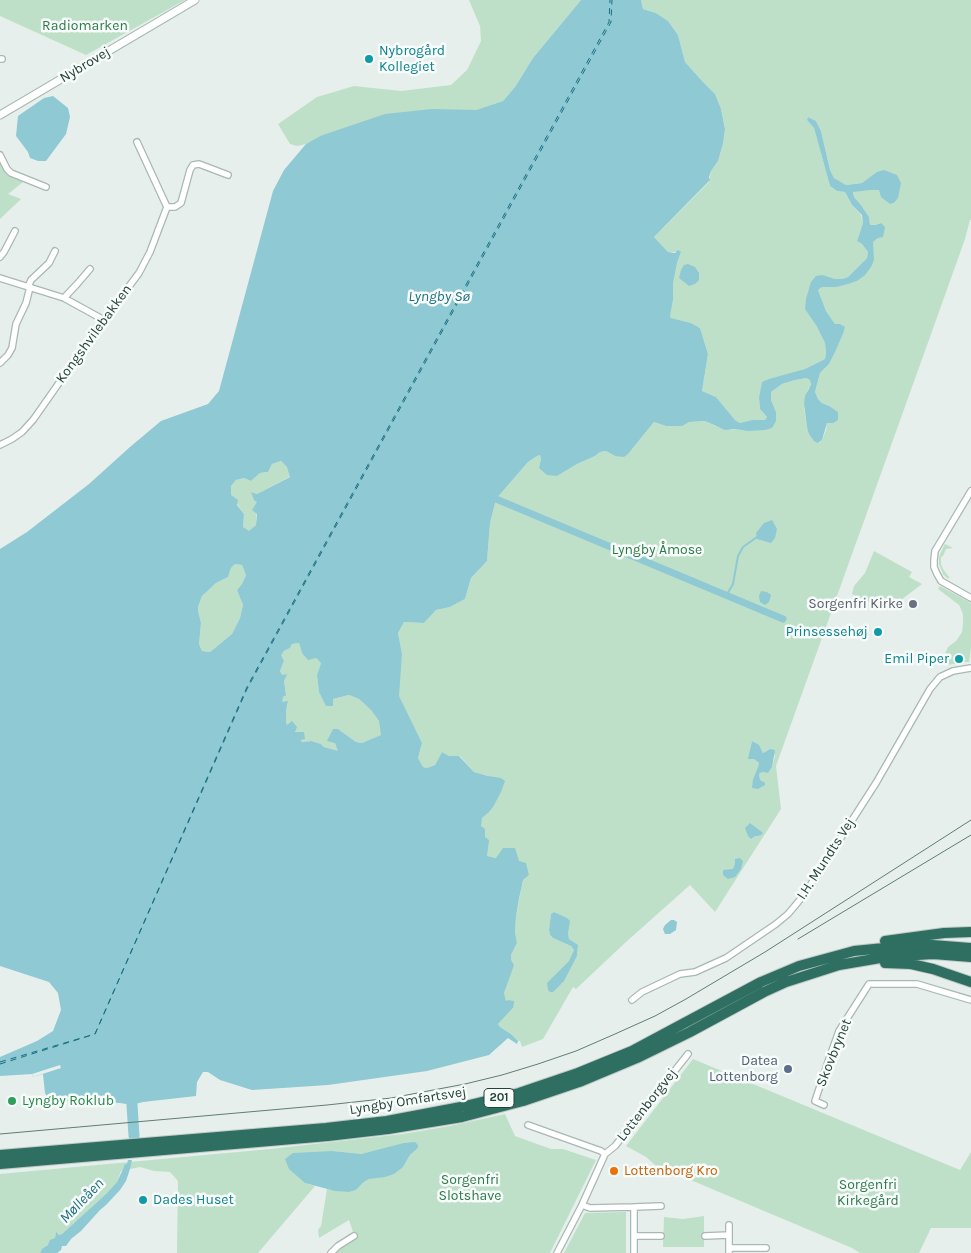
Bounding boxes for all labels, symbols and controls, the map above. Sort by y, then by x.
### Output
park label: Radiomarken [42,18,128,34]
street label: Nybrovej [57,43,113,87]
place label: Nybrogård Kollegiet [379,43,445,75]
marker: Nybrogård Kollegiet [363,53,375,65]
street label: Kongshvilebakken [53,281,135,387]
water label: Lyngby Sø [408,288,470,306]
park label: Lyngby Åmose [612,542,702,558]
place label: Sorgenfri Kirke [808,596,903,612]
marker: Sorgenfri Kirke [907,598,919,610]
place label: Prinsessehøj [786,624,868,640]
marker: Prinsessehøj [872,626,884,638]
place label: Emil Piper [884,651,949,667]
marker: Emil Piper [953,653,965,665]
street label: I.H. Mundts Vej [793,815,859,903]
street label: Skovbrynet [813,1017,855,1089]
place label: Datea Lottenborg [709,1053,778,1086]
marker: Datea Lottenborg [782,1063,794,1075]
street label: Lottenborgvej [613,1065,681,1145]
street label: Lyngby Omfartsvej [348,1083,468,1119]
road number: 201 [484,1088,514,1108]
place label: Lyngby Roklub [22,1093,114,1109]
marker: Lyngby Roklub [6,1095,18,1107]
place label: Lottenborg Kro [624,1163,718,1179]
marker: Lottenborg Kro [608,1165,620,1177]
park label: Sorgenfri Slotshave [438,1172,502,1204]
water label: Mølleåen [56,1175,108,1227]
park label: Sorgenfri Kirkegård [837,1177,899,1210]
place label: Dades Huset [153,1192,234,1208]
marker: Dades Huset [137,1194,149,1206]

